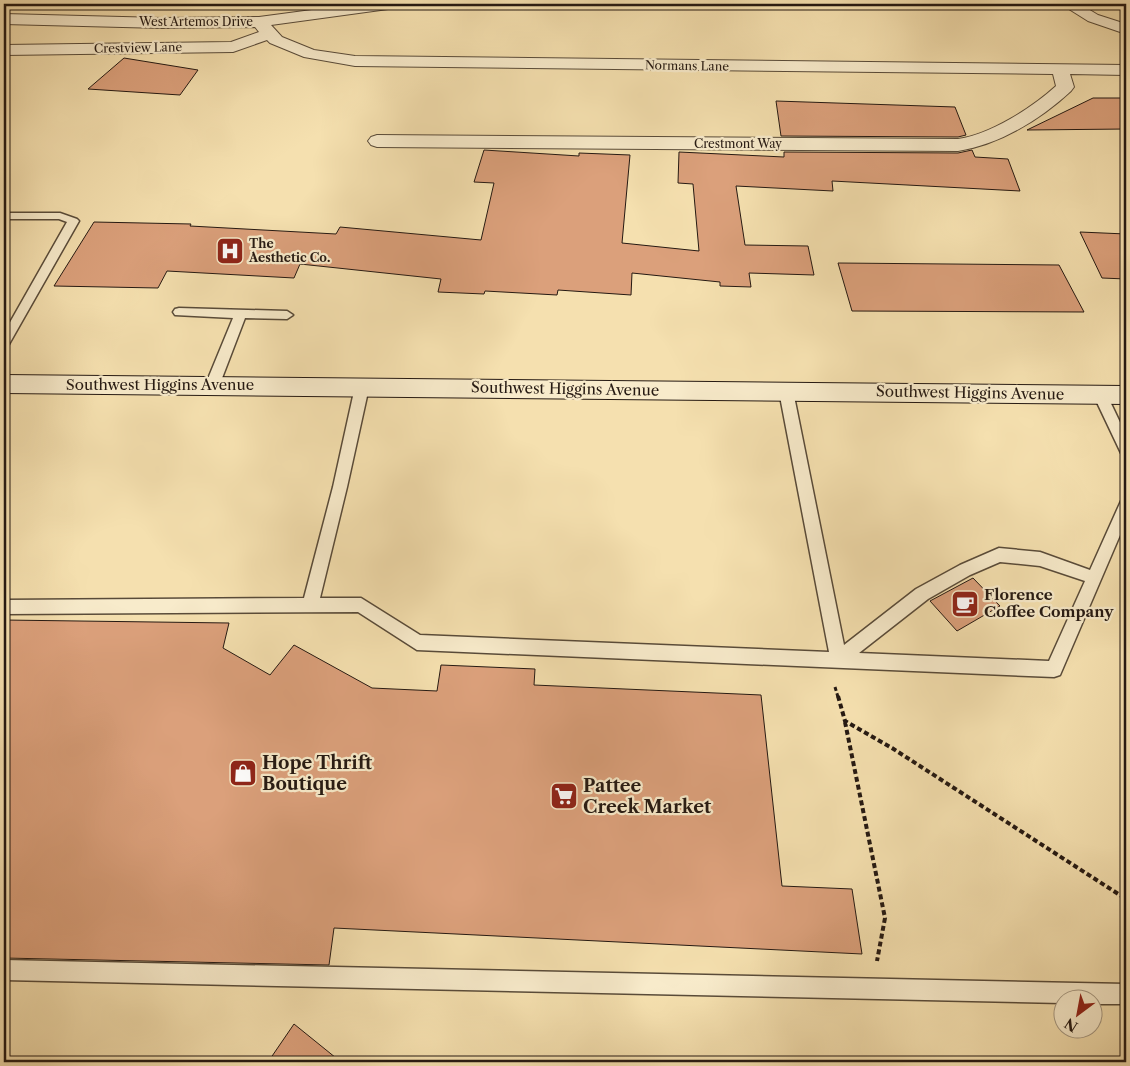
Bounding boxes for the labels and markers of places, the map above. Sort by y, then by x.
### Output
hospital icon: The Aesthetic Co. [215,236,245,266]
place label: The Aesthetic Co. [248,236,330,265]
place label: Florence Coffee Company [984,585,1114,621]
cafe icon: Florence Coffee Company [950,589,980,619]
place label: Hope Thrift Boutique [262,752,373,795]
shop icon: Hope Thrift Boutique [228,758,258,788]
place label: Pattee Creek Market [583,775,712,818]
supermarket icon: Pattee Creek Market [549,781,579,811]

